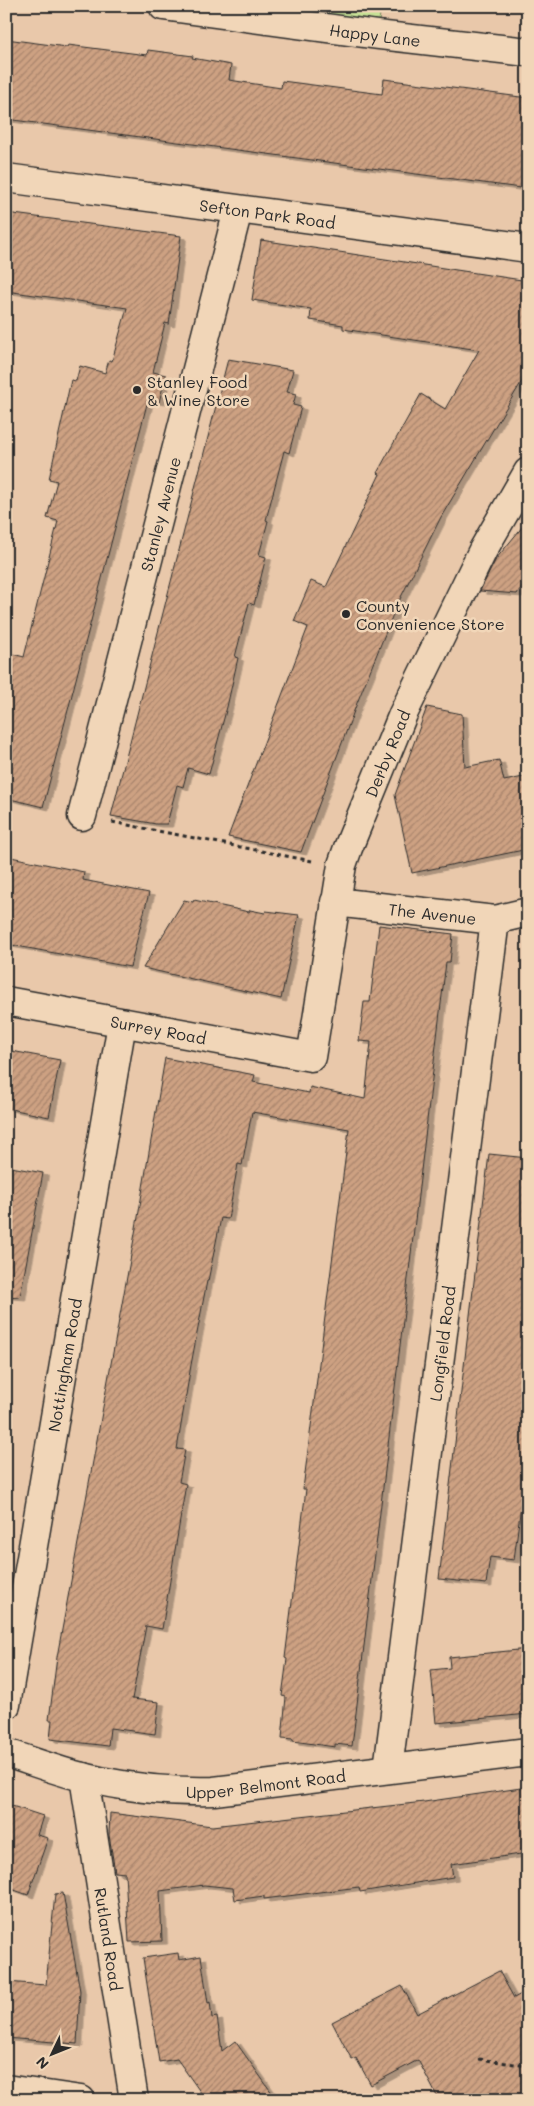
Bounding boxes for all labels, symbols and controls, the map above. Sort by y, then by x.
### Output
street label: Happy Lane [328,18,422,50]
street label: Sefton Park Road [198,194,337,233]
place label: Stanley Food & Wine Store [147,371,250,410]
marker: Stanley Food & Wine Store [131,384,143,396]
street label: Stanley Avenue [135,454,185,573]
place label: County Convenience Store [356,595,505,634]
marker: County Convenience Store [340,608,352,620]
street label: Derby Road [360,706,414,800]
street label: The Avenue [387,898,477,928]
street label: Surrey Road [109,1010,208,1048]
street label: Longfield Road [424,1284,459,1402]
street label: Nottingham Road [42,1296,86,1433]
street label: Upper Belmont Road [186,1764,347,1802]
street label: Rutland Road [91,1886,127,1992]
north arrow [28,2028,78,2078]
text: N [32,2053,53,2074]

